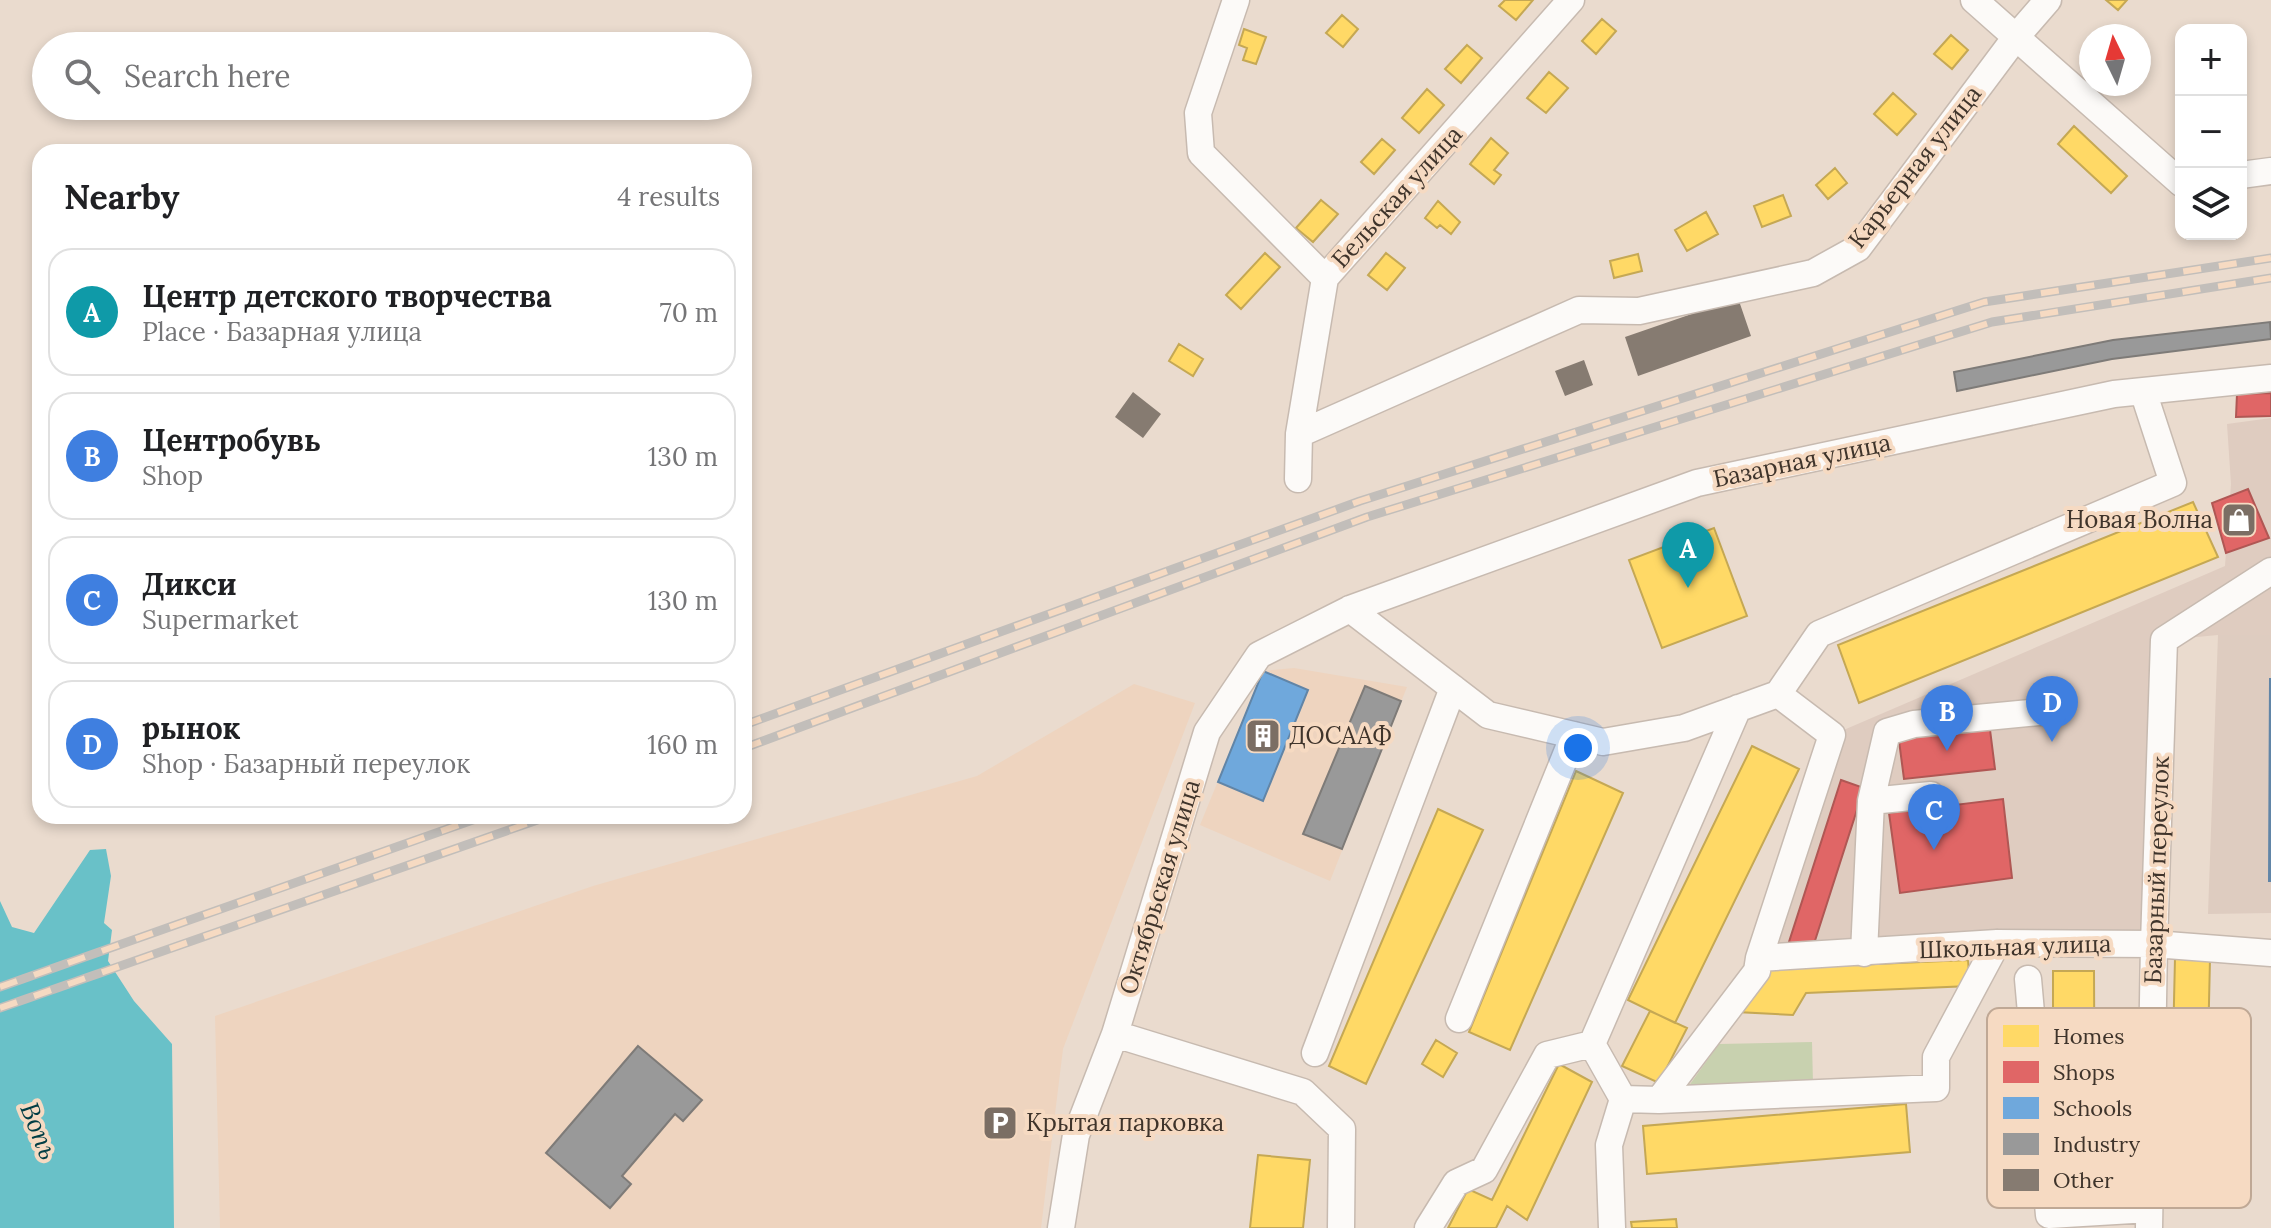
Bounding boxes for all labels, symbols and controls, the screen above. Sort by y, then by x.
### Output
north arrow [2079,24,2151,96]
map controls [2175,24,2247,240]
button: + [2175,24,2247,96]
search box [32,32,752,120]
icon: search [60,54,104,98]
text: Search here [124,57,291,95]
street label: Карьерная улица [1841,79,1988,254]
button: − [2175,96,2247,168]
street label: Бельская улица [1325,119,1469,274]
button: layers [2175,168,2247,240]
text: Nearby [64,175,180,218]
text: 4 results [617,180,720,213]
text: Центр детского творчества [142,277,552,315]
text: A [83,296,101,329]
text: 70 m [660,296,718,329]
text: Place · Базарная улица [142,315,422,348]
text: Центробувь [142,421,321,459]
street label: Базарная улица [1710,427,1894,494]
text: B [83,440,101,473]
text: 130 m [648,440,718,473]
text: Shop [142,459,203,492]
shop icon: Новая Волна [2220,501,2258,539]
place label: Новая Волна [2066,504,2213,535]
pin: A [1662,522,1714,588]
text: Дикси [142,565,236,603]
text: C [83,584,101,617]
text: 130 m [648,584,718,617]
text: Supermarket [142,603,299,636]
pin: D [2026,676,2078,742]
pin: B [1921,685,1973,751]
text: рынок [142,709,241,747]
building icon: ДОСААФ [1244,717,1282,755]
place label: ДОСААФ [1289,720,1392,751]
text: D [82,728,102,761]
text: 160 m [647,728,718,761]
your location [1558,728,1598,768]
text: Shop · Базарный переулок [142,747,470,780]
street label: Базарный переулок [2137,755,2176,984]
street label: Октябрьская улица [1112,776,1207,998]
pin: C [1908,784,1960,850]
street label: Школьная улица [1918,928,2112,965]
legend [1987,1008,2251,1208]
text: Homes [2053,1022,2124,1050]
text: Shops [2053,1058,2115,1086]
text: Schools [2053,1094,2132,1122]
water label: Вопь [13,1098,66,1164]
parking icon: Крытая парковка [981,1104,1019,1142]
place label: Крытая парковка [1026,1107,1224,1138]
text: Industry [2053,1130,2140,1158]
text: Other [2053,1166,2114,1194]

